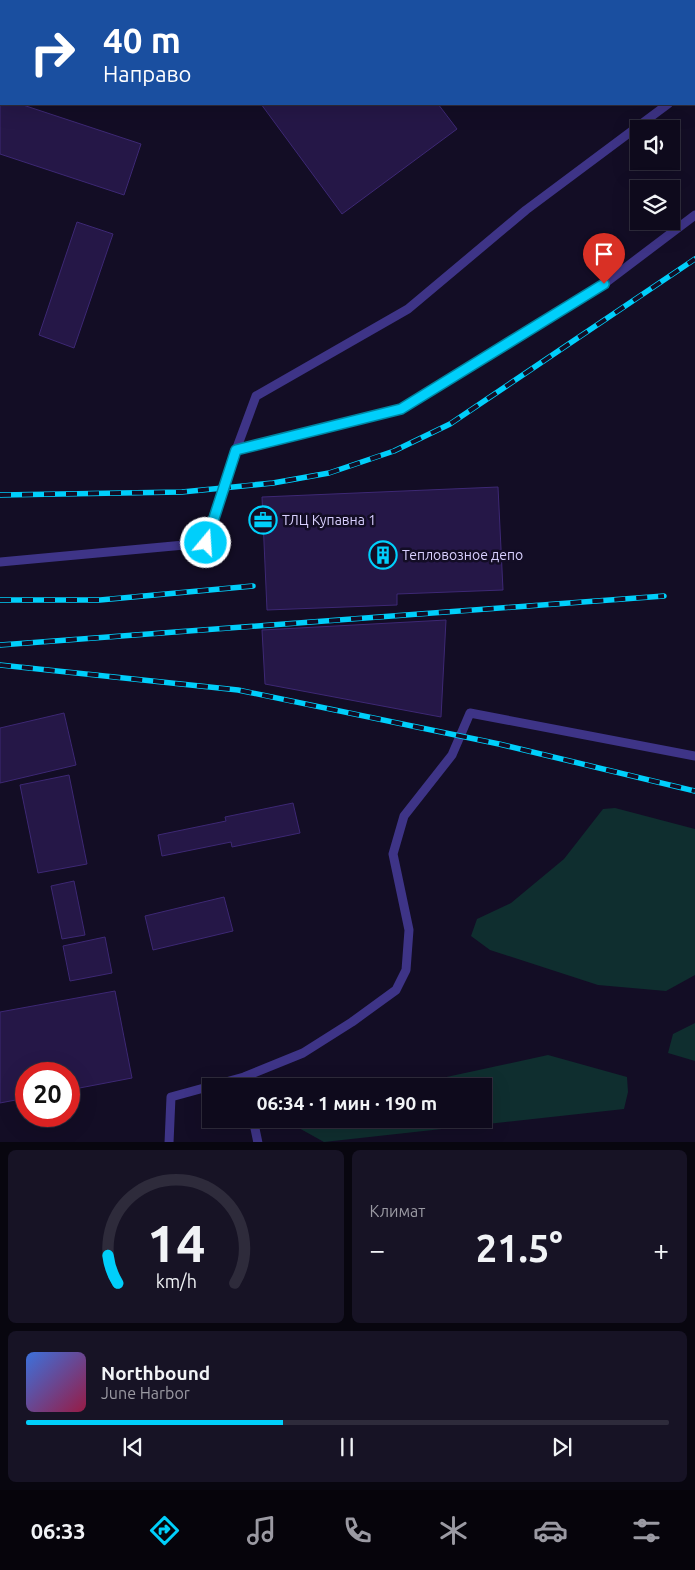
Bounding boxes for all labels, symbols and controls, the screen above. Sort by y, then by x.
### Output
icon: right [20,20,85,85]
text: 40 m [103,20,181,60]
text: Направо [103,61,191,86]
map controls [630,120,680,230]
button: sound [630,120,680,170]
button: layers [630,180,680,230]
pin [583,233,625,284]
icon: arrive [590,240,618,268]
office icon: ТЛЦ Купавна 1 [248,505,278,535]
place label: ТЛЦ Купавна 1 [282,512,376,528]
position arrow [179,516,231,568]
building icon: Тепловозное депо [368,540,398,570]
place label: Тепловозное депо [402,547,523,563]
speed limit sign: 20 [15,1062,80,1127]
text: 06:34 · 1 мин · 190 m [257,1092,437,1114]
text: Климат [370,1202,425,1220]
text: 14 [146,1214,205,1272]
text: 21.5° [476,1227,563,1269]
text: − [370,1234,385,1265]
text: + [653,1234,669,1265]
text: km/h [155,1271,196,1291]
text: Northbound [101,1362,210,1384]
text: June Harbor [101,1384,190,1402]
icon: previous [119,1433,147,1461]
icon: pause [333,1433,361,1461]
icon: next [548,1433,576,1461]
icon: directions [147,1513,182,1548]
icon: music [244,1513,279,1548]
icon: phone [340,1513,375,1548]
icon: climate [436,1513,471,1548]
icon: car [533,1513,568,1548]
icon: filters [629,1513,664,1548]
text: 06:33 [31,1518,86,1543]

